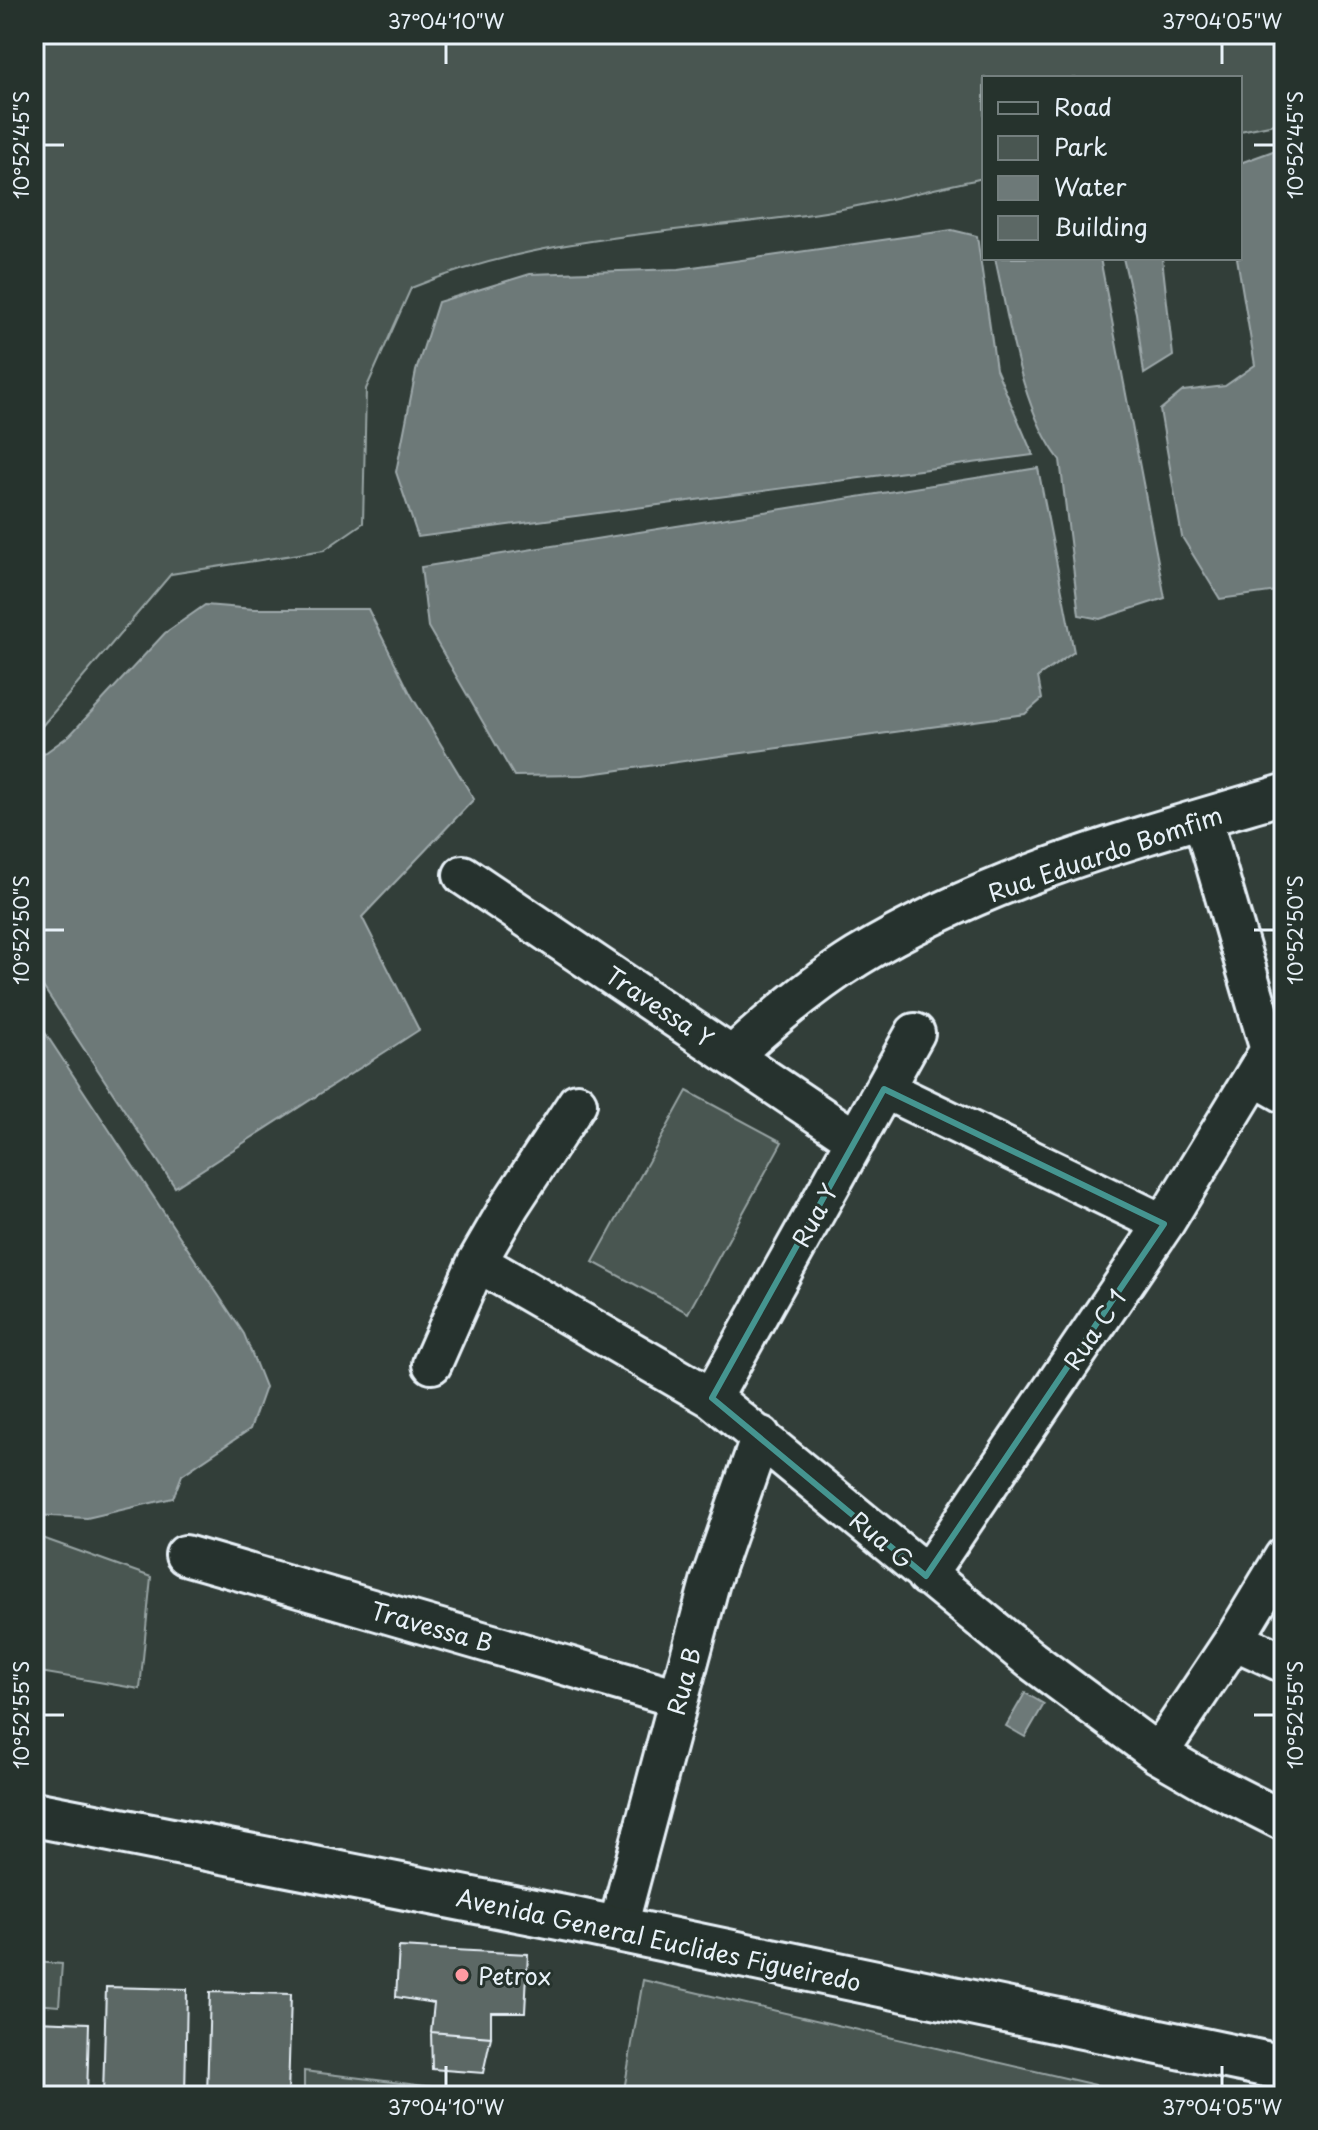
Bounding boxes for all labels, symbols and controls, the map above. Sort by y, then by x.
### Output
text: 37°04'10"W [388,6,505,36]
text: 37°04'05"W [1162,6,1282,36]
legend [982,76,1242,260]
text: Road [1054,88,1112,124]
text: 10°52'45"S [6,91,36,199]
text: 10°52'45"S [1280,91,1310,199]
text: Park [1054,128,1108,164]
text: Water [1054,168,1127,204]
text: Building [1054,208,1148,244]
street label: Rua Eduardo Bomfim [983,796,1227,910]
text: 10°52'50"S [6,875,36,985]
text: 10°52'50"S [1280,875,1310,985]
street label: Travessa Y [599,956,721,1056]
street label: Rua Y [782,1177,846,1253]
street label: Rua C 1 [1054,1281,1134,1377]
street label: Rua G [842,1502,922,1576]
street label: Travessa B [367,1591,497,1661]
street label: Rua B [657,1643,709,1719]
text: 10°52'55"S [6,1661,36,1769]
text: 10°52'55"S [1280,1661,1310,1769]
street label: Avenida General Euclides Figueiredo [453,1878,865,2000]
place label: Petrox [478,1957,551,1993]
marker: Petrox [453,1966,471,1984]
text: 37°04'10"W [388,2092,505,2122]
text: 37°04'05"W [1162,2092,1282,2122]

